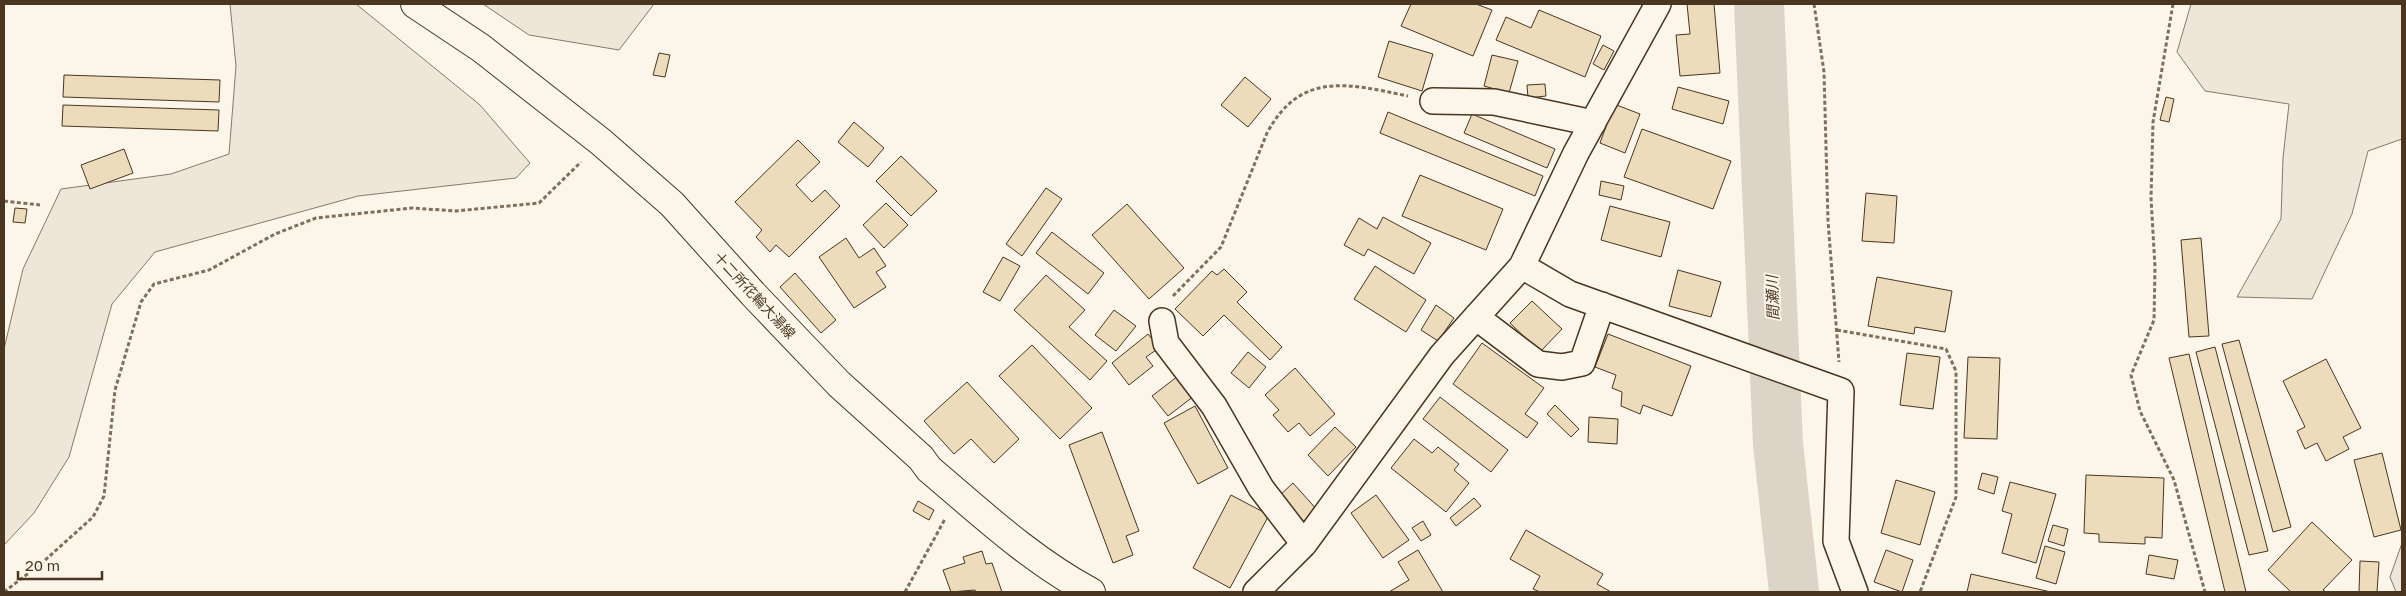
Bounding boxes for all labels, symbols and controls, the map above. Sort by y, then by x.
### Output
street label: 十二所花輪大湯線 [711,248,799,342]
water label: 間瀬川 [1762,273,1782,321]
scale bar [18,548,101,580]
text: 20 m [25,556,60,574]

